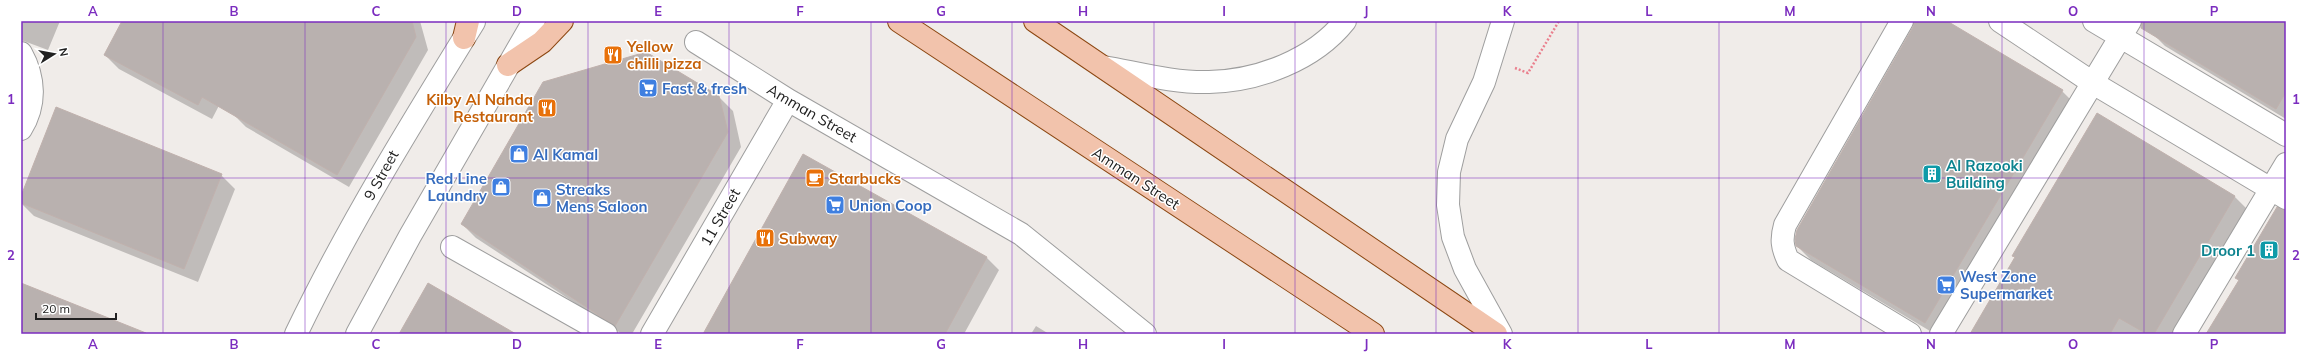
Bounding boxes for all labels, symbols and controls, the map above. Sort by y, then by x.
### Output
text: A [88,3,98,19]
text: B [230,3,239,19]
text: C [372,3,381,19]
text: D [512,3,522,19]
text: E [654,3,662,19]
text: F [796,3,804,19]
text: G [936,3,946,19]
text: H [1078,3,1088,19]
text: I [1222,3,1226,19]
text: J [1364,3,1368,19]
text: K [1503,3,1513,19]
text: L [1645,3,1653,19]
text: M [1784,3,1796,19]
text: N [1926,3,1936,19]
text: O [2068,3,2078,19]
text: P [2210,3,2219,19]
north arrow [34,34,74,74]
place label: Yellow chilli pizza [626,37,702,73]
restaurant icon: Yellow chilli pizza [602,44,624,66]
text: N [56,47,71,58]
supermarket icon: Fast & fresh [637,77,659,99]
place label: Fast & fresh [662,79,747,98]
street label: Amman Street [764,80,860,146]
place label: Kilby Al Nahda Restaurant [426,90,533,126]
text: 1 [7,91,15,107]
text: 1 [2292,91,2300,107]
restaurant icon: Kilby Al Nahda Restaurant [536,97,558,119]
shop icon: Al Kamal [508,143,530,165]
street label: Amman Street [1089,143,1183,213]
place label: Al Kamal [533,145,598,164]
street label: 9 Street [360,147,402,203]
place label: Al Razooki Building [1946,156,2023,192]
building icon: Al Razooki Building [1921,163,1943,185]
cafe icon: Starbucks [804,167,826,189]
place label: Red Line Laundry [425,169,488,205]
place label: Starbucks [829,169,901,188]
shop icon: Red Line Laundry [490,176,512,198]
place label: Streaks Mens Saloon [556,180,648,216]
street label: 11 Street [696,185,744,249]
shop icon: Streaks Mens Saloon [531,187,553,209]
supermarket icon: Union Coop [824,194,846,216]
place label: Union Coop [849,196,932,215]
restaurant icon: Subway [754,227,776,249]
place label: Subway [779,229,838,248]
building icon: Droor 1 [2258,239,2280,261]
place label: Droor 1 [2201,241,2255,260]
text: 2 [7,247,15,263]
text: 2 [2292,247,2300,263]
place label: West Zone Supermarket [1960,267,2053,303]
supermarket icon: West Zone Supermarket [1935,274,1957,296]
scale bar [36,295,116,321]
text: 20 m [42,301,70,316]
text: A [88,336,98,352]
text: B [230,336,239,352]
text: C [372,336,381,352]
text: D [512,336,522,352]
text: E [654,336,662,352]
text: F [796,336,804,352]
text: G [936,336,946,352]
text: H [1078,336,1088,352]
text: I [1222,336,1226,352]
text: J [1364,336,1368,352]
text: K [1503,336,1513,352]
text: L [1645,336,1653,352]
text: M [1784,336,1796,352]
text: N [1926,336,1936,352]
text: O [2068,336,2078,352]
text: P [2210,336,2219,352]

